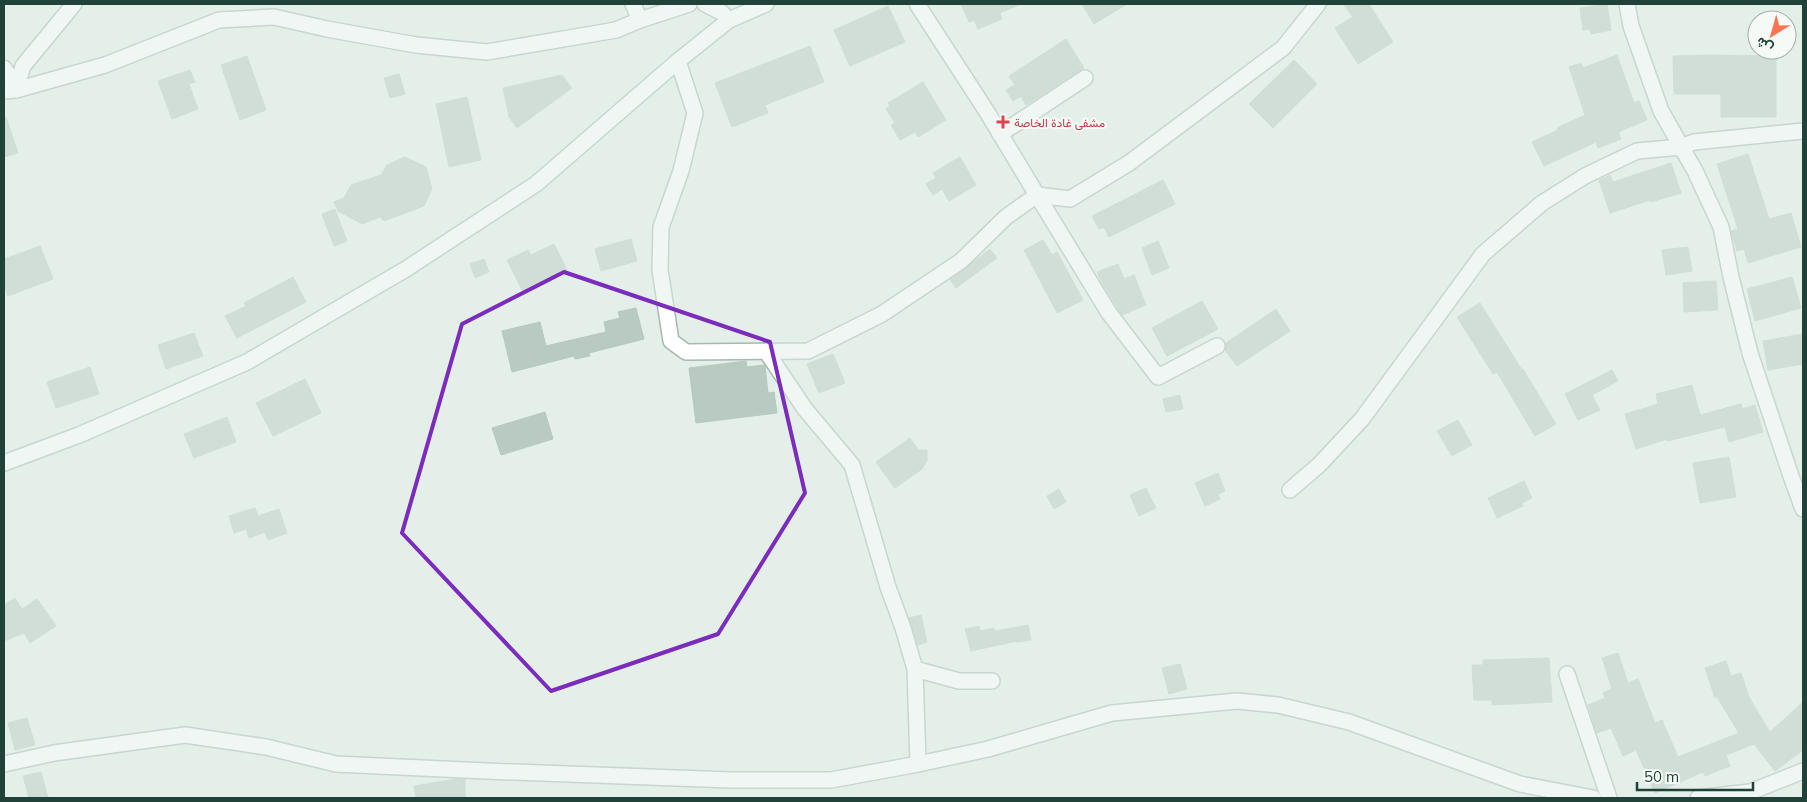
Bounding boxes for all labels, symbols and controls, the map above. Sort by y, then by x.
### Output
north arrow [1747,10,1797,60]
text: ش [1752,33,1776,58]
marker: مشفى غادة الخاصة [996,115,1010,129]
place label: مشفى غادة الخاصة [1014,115,1105,131]
scale bar [1637,760,1753,792]
text: 50 m [1644,767,1679,786]

